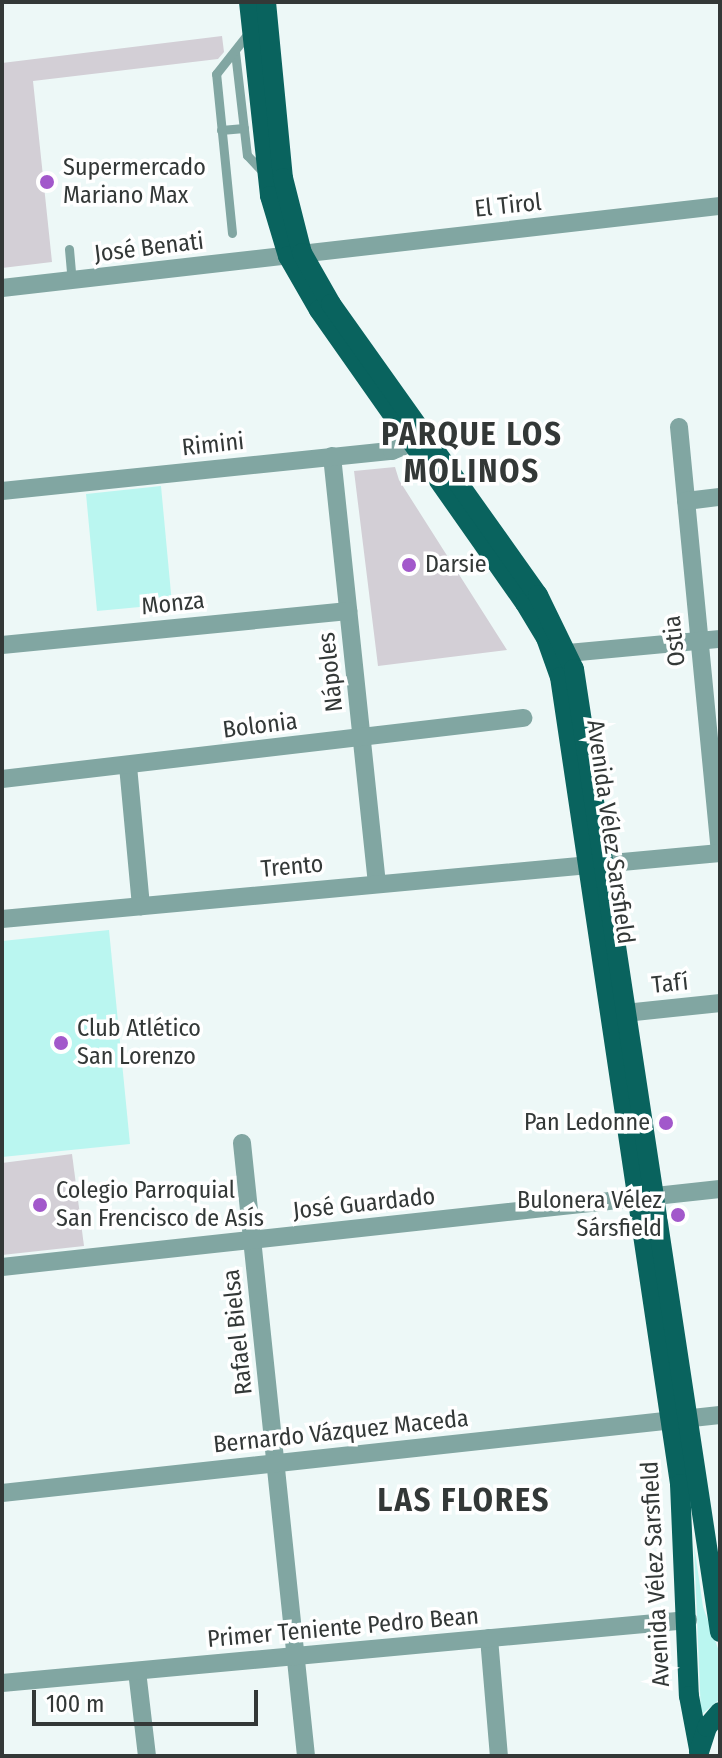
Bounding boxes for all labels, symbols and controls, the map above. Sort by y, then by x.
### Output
place label: Supermercado Mariano Max [63,154,206,210]
marker: Supermercado Mariano Max [38,173,56,191]
street label: El Tirol [473,188,543,224]
street label: José Benati [93,227,205,269]
district label: PARQUE LOS MOLINOS [381,416,563,491]
street label: Rimini [181,427,245,463]
place label: Darsie [425,551,487,579]
marker: Darsie [400,556,418,574]
street label: Monza [140,586,206,622]
street label: Ostia [658,614,692,668]
street label: Nápoles [312,631,350,713]
street label: Bolonia [221,707,299,745]
street label: Avenida Vélez Sarsfield [580,718,640,946]
street label: Trento [260,850,324,884]
street label: Tafí [650,968,690,1000]
place label: Club Atlético San Lorenzo [77,1015,201,1071]
marker: Club Atlético San Lorenzo [52,1034,70,1052]
place label: Pan Ledonne [524,1109,650,1137]
marker: Pan Ledonne [657,1114,675,1132]
place label: Colegio Parroquial San Frencisco de Asís [56,1177,264,1233]
street label: José Guardado [291,1182,437,1226]
place label: Bulonera Vélez Sársfield [517,1187,662,1243]
marker: Colegio Parroquial San Frencisco de Asís [31,1196,49,1214]
marker: Bulonera Vélez Sársfield [669,1206,687,1224]
street label: Rafael Bielsa [217,1268,259,1396]
street label: Bernardo Vázquez Maceda [212,1404,470,1460]
street label: Avenida Vélez Sarsfield [636,1460,676,1688]
district label: LAS FLORES [378,1481,550,1519]
street label: Primer Teniente Pedro Bean [206,1602,480,1654]
scale bar [36,1674,262,1724]
text: 100 m [46,1690,104,1718]

